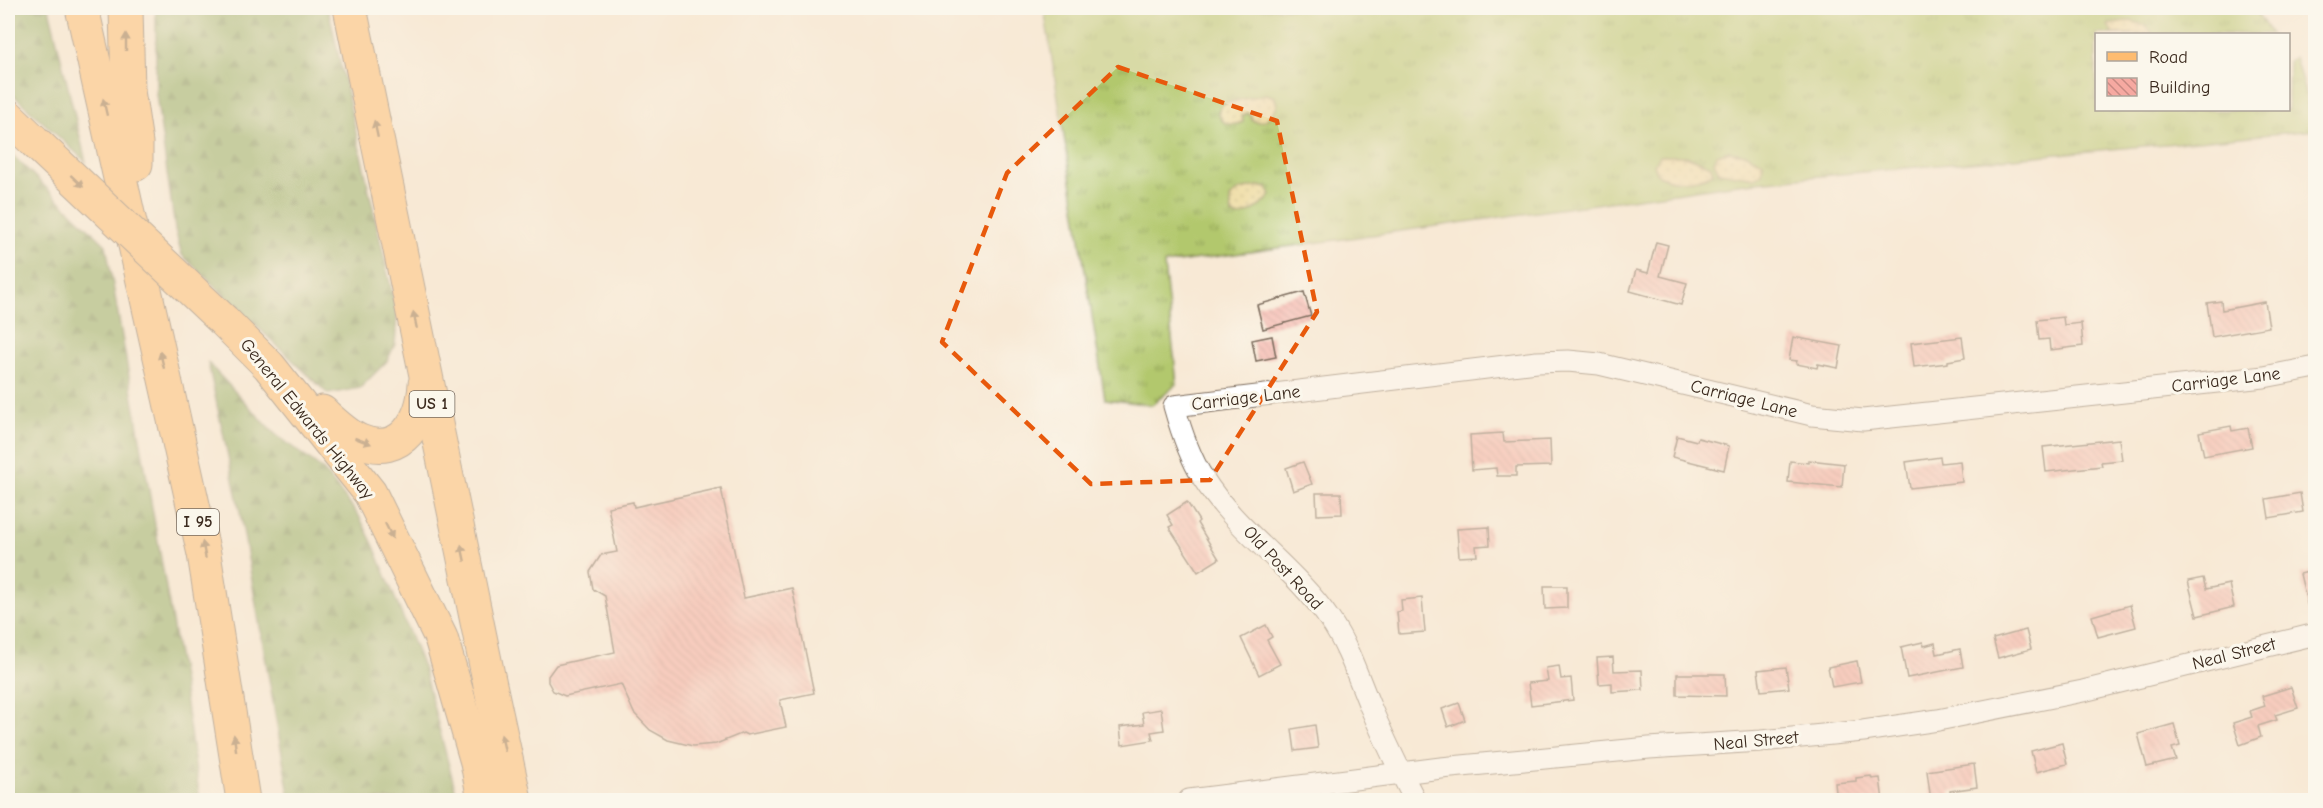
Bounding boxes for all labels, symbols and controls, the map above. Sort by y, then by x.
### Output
one-way arrow [121,32,131,51]
legend [2095,33,2290,111]
text: Road [2149,47,2188,68]
text: Building [2149,77,2211,98]
one-way arrow [100,98,109,117]
one-way arrow [370,120,380,139]
one-way arrow [69,174,84,188]
one-way arrow [410,311,419,330]
street label: General Edwards Highway [236,334,379,504]
one-way arrow [157,350,167,369]
street label: Carriage Lane [2170,363,2282,397]
street label: Carriage Lane [1688,376,1800,422]
street label: Carriage Lane [1190,381,1302,415]
road number: US 1 [410,391,454,417]
one-way arrow [355,437,373,447]
road number: I 95 [177,509,219,535]
street label: Old Post Road [1239,522,1327,614]
one-way arrow [384,523,393,540]
one-way arrow [199,540,208,559]
one-way arrow [457,543,467,562]
street label: Neal Street [2190,633,2279,674]
street label: Neal Street [1713,727,1800,755]
one-way arrow [231,733,240,752]
one-way arrow [498,734,507,753]

